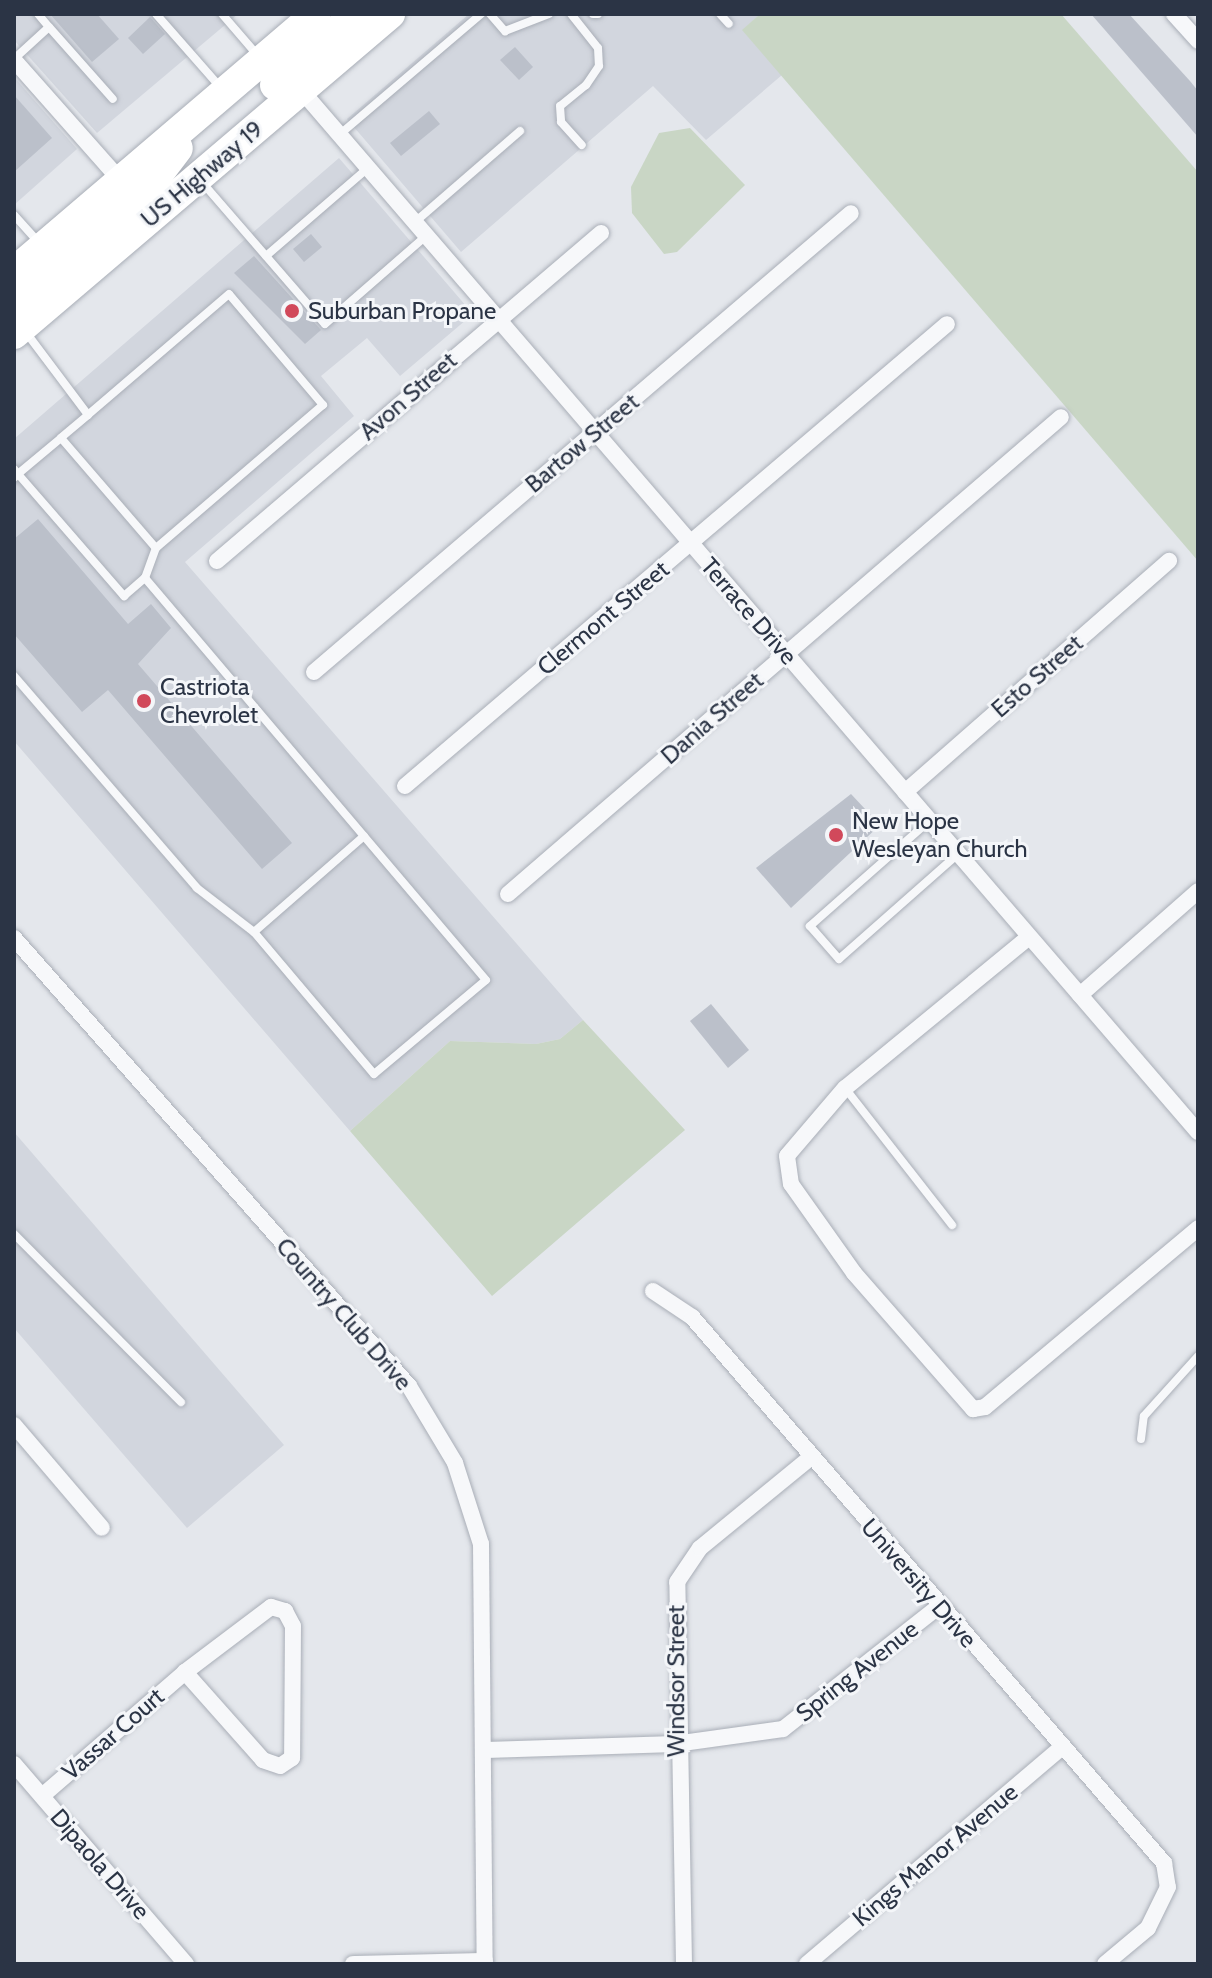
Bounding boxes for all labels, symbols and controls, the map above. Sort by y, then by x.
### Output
street label: US Highway 19 [135,115,269,233]
place label: Suburban Propane [308,297,496,325]
marker: Suburban Propane [283,302,301,320]
street label: Avon Street [354,346,462,446]
street label: Bartow Street [520,387,644,499]
street label: Terrace Drive [695,552,803,670]
street label: Clermont Street [531,555,675,681]
street label: Esto Street [986,629,1088,723]
street label: Dania Street [655,666,769,770]
place label: Castriota Chevrolet [160,673,258,729]
marker: Castriota Chevrolet [135,692,153,710]
place label: New Hope Wesleyan Church [852,807,1028,863]
marker: New Hope Wesleyan Church [827,826,845,844]
street label: Country Club Drive [270,1232,418,1396]
street label: University Drive [855,1513,983,1653]
street label: Windsor Street [662,1605,690,1757]
street label: Spring Avenue [790,1614,924,1728]
street label: Vassar Court [56,1682,170,1786]
street label: Kings Manor Avenue [847,1778,1023,1932]
street label: Dipaola Drive [44,1803,156,1925]

